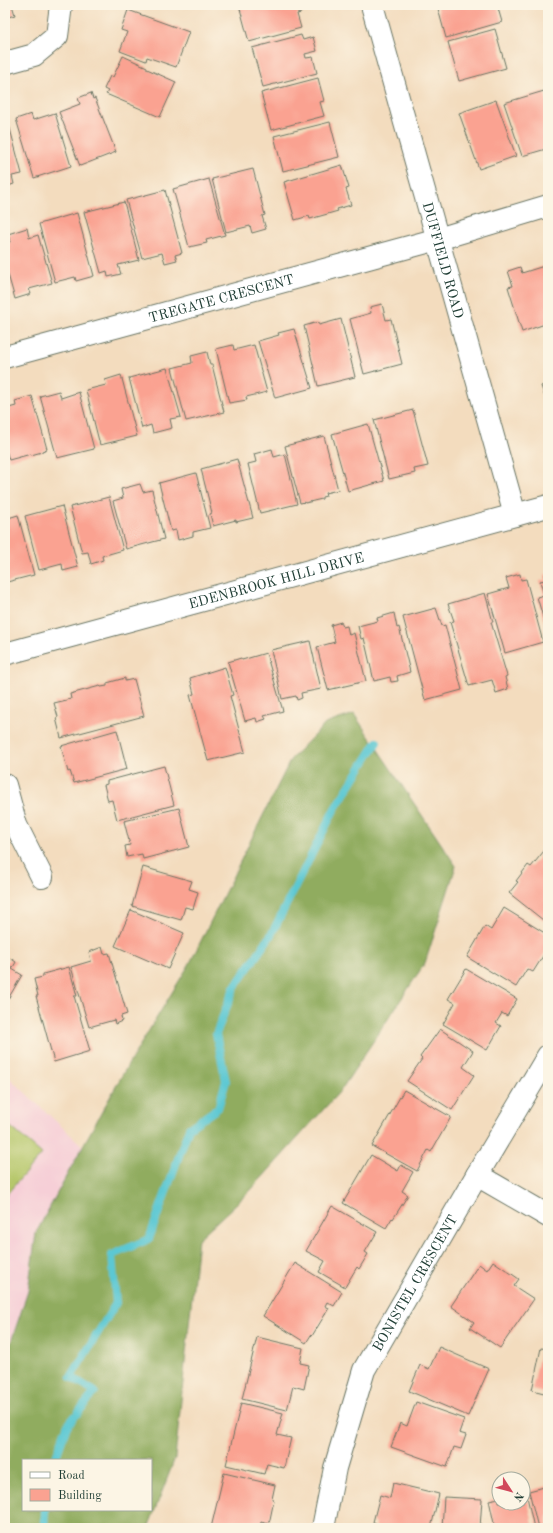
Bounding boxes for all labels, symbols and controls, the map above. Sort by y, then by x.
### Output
street label: DUFFIELD ROAD [420,201,466,320]
street label: TREGATE CRESCENT [147,273,296,326]
street label: EDENBROOK HILL DRIVE [187,551,366,612]
street label: BONISTEL CRESCENT [370,1213,460,1354]
legend [22,1459,152,1511]
text: Road [58,1470,85,1482]
north arrow [491,1471,531,1511]
text: N [511,1489,525,1503]
text: Building [58,1490,102,1502]

